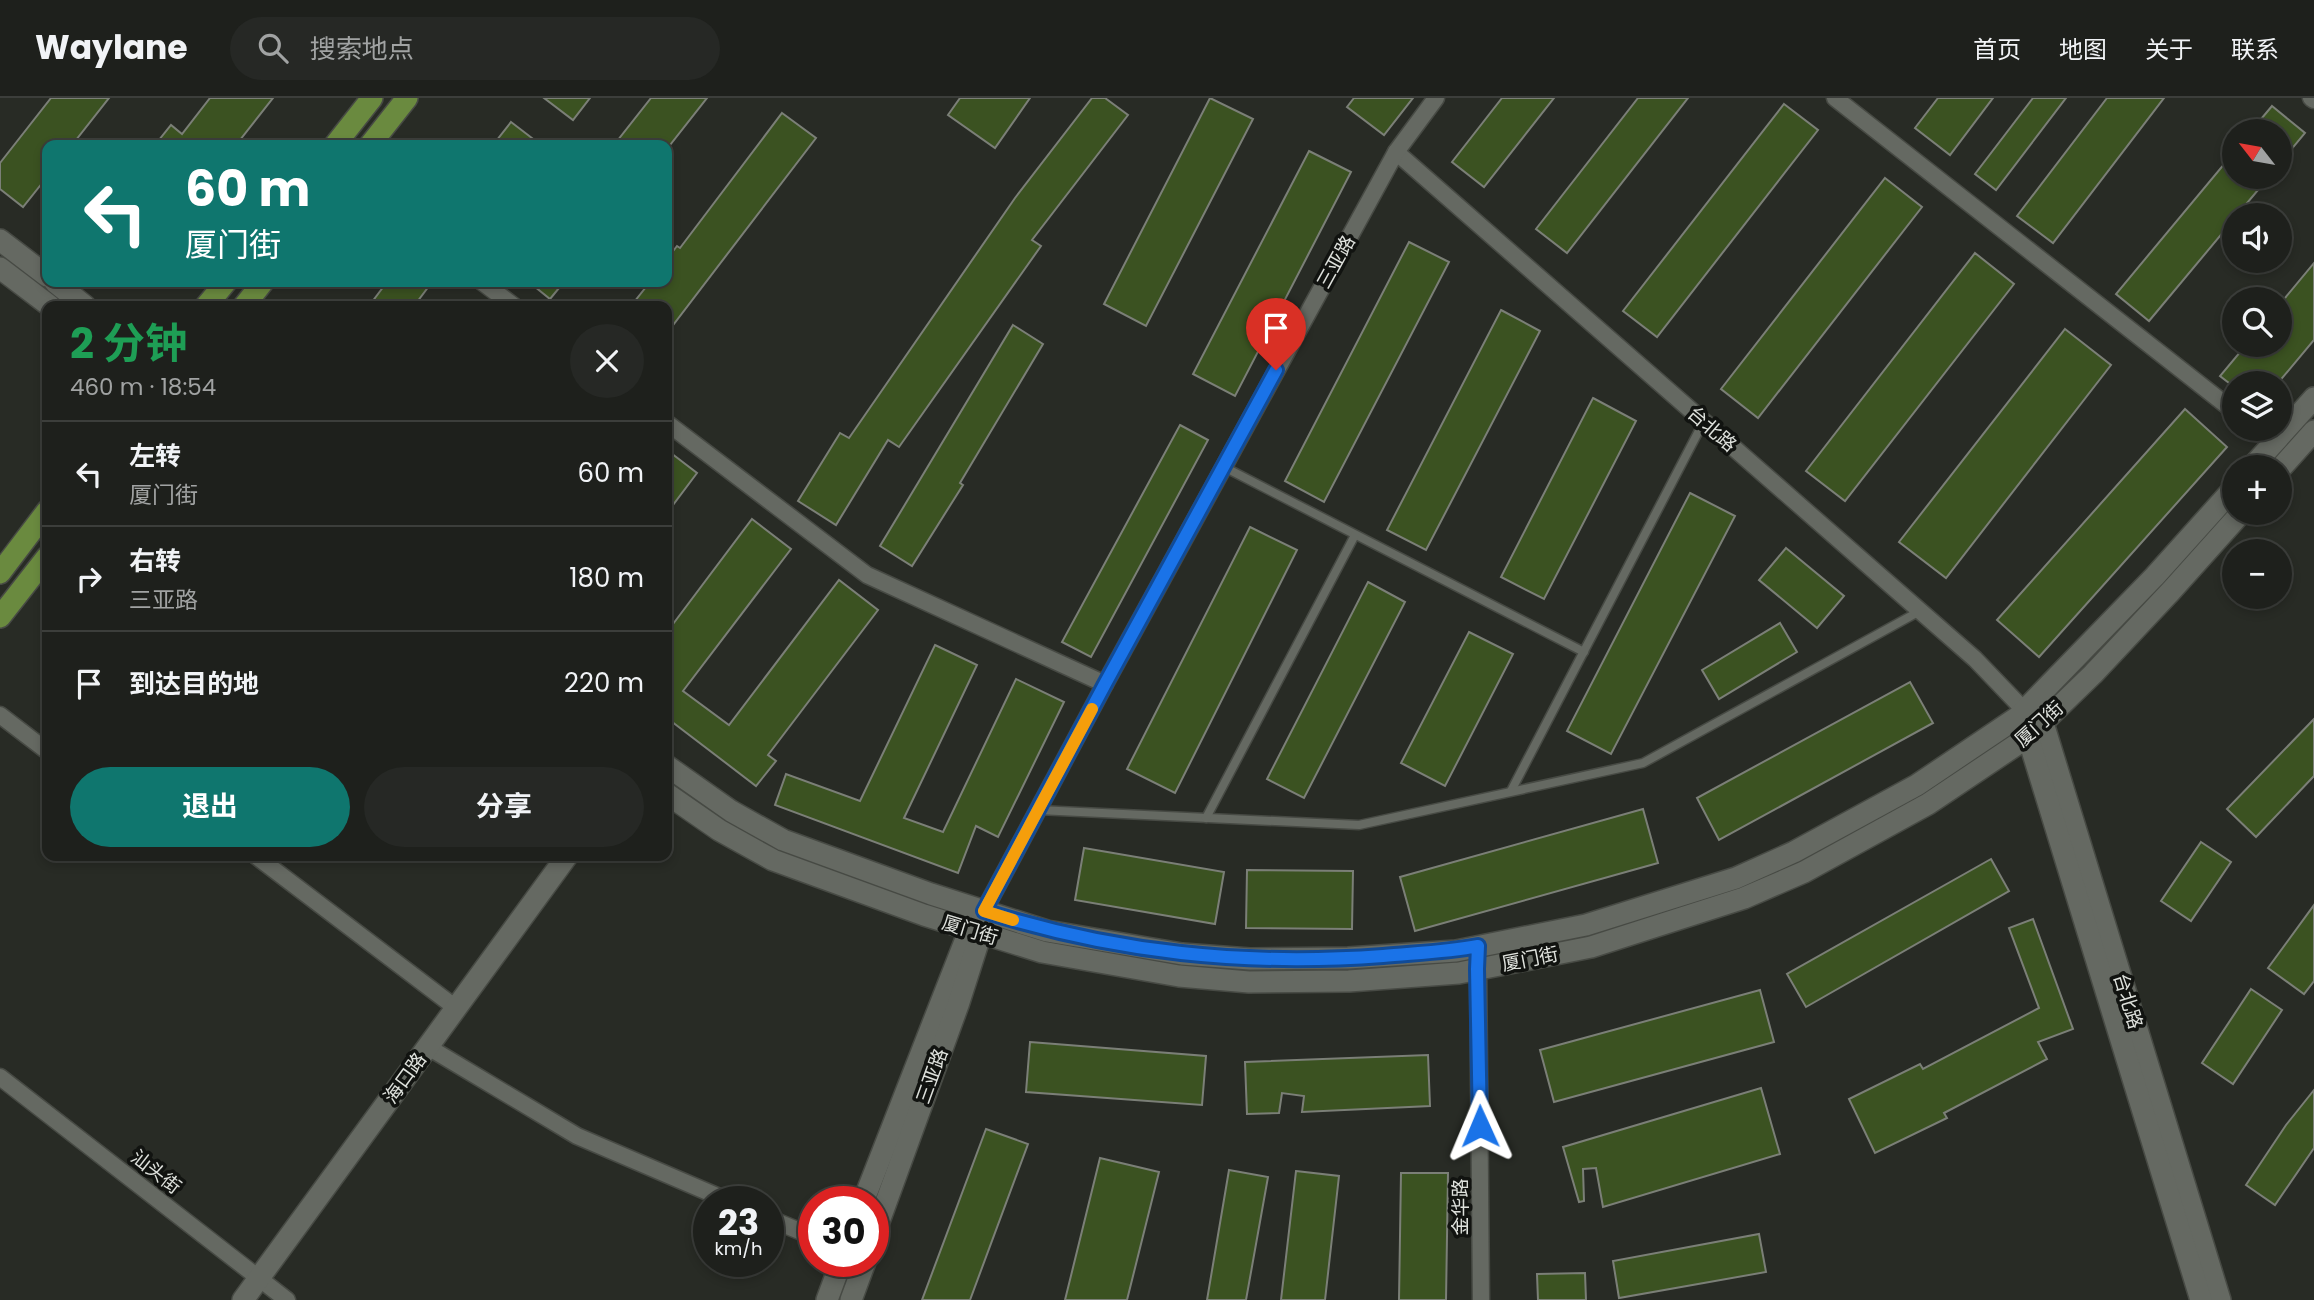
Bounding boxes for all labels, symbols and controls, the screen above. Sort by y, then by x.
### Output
search box [230,17,720,80]
text: Waylane [35,24,188,71]
icon: search [254,29,292,67]
text: 搜索地点 [310,31,414,67]
text: 首页 [1973,33,2021,66]
text: 地图 [2059,33,2107,66]
text: 关于 [2145,33,2193,66]
text: 联系 [2231,33,2279,66]
north arrow [2222,119,2292,189]
map controls [2222,119,2292,609]
text: 60 m [185,155,310,223]
icon: left [70,168,161,259]
button: sound [2222,203,2292,273]
text: 厦门街 [185,222,281,267]
street label: 三亚路 [1310,231,1362,293]
button: search [2222,287,2292,357]
pin [1246,298,1306,370]
icon: arrive [1257,309,1295,347]
text: 2 分钟 [70,314,187,373]
button: close [570,324,644,398]
text: 460 m · 18:54 [70,371,216,403]
button: layers [2222,371,2292,441]
street label: 台北路 [1682,400,1742,458]
text: 左转 [129,438,181,474]
icon: left [70,455,108,493]
text: 60 m [577,455,644,491]
button: + [2222,455,2292,525]
text: 厦门街 [129,479,198,511]
button: − [2222,539,2292,609]
text: 右转 [129,543,181,579]
icon: right [70,560,108,598]
text: 180 m [569,560,644,596]
text: 三亚路 [129,584,198,616]
icon: arrive [70,665,108,703]
text: 220 m [564,665,644,701]
text: 到达目的地 [129,666,259,702]
street label: 厦门街 [2009,695,2069,753]
button: 退出 [70,767,350,847]
button: 分享 [364,767,644,847]
street label: 厦门街 [939,909,1001,951]
street label: 厦门街 [1499,940,1561,978]
street label: 台北路 [2107,970,2149,1032]
street label: 三亚路 [910,1045,954,1107]
street label: 海口路 [377,1047,433,1109]
position arrow [1443,1089,1517,1163]
street label: 汕头街 [125,1144,187,1200]
street label: 金华路 [1447,1178,1474,1236]
speed limit sign: 30 [798,1186,889,1277]
text: 23 [718,1198,759,1247]
text: km/h [715,1236,762,1261]

